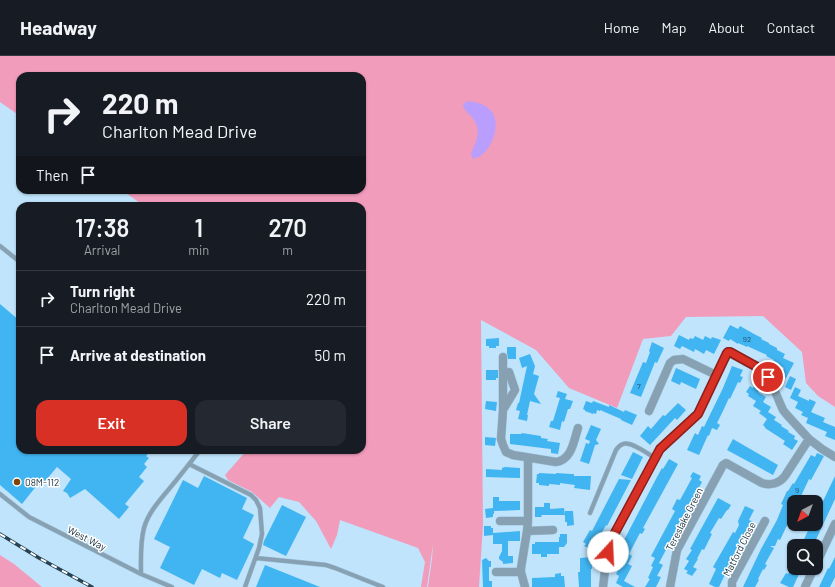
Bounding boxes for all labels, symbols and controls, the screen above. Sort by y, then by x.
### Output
text: Headway [20,16,97,39]
text: Home [604,19,640,36]
text: Map [662,19,686,36]
text: About [708,19,745,36]
text: Contact [767,19,815,36]
text: 220 m [102,86,178,120]
icon: right [36,88,88,140]
text: Charlton Mead Drive [102,120,257,142]
icon: arrive [77,164,99,186]
text: Then [36,166,69,184]
text: 17:38 [75,213,129,242]
text: 1 [195,213,203,242]
text: 270 [268,213,307,242]
text: Arrival [84,242,120,258]
text: min [188,242,209,258]
text: m [282,242,293,258]
text: Turn right [70,282,135,300]
icon: right [36,288,58,310]
text: 220 m [306,290,346,308]
text: Charlton Mead Drive [70,300,182,316]
house number: 92 [743,334,751,344]
icon: arrive [36,344,58,366]
text: Arrive at destination [70,346,206,364]
text: 50 m [314,346,346,364]
pin [751,360,785,394]
icon: arrive [757,366,779,388]
house number: 7 [637,381,641,391]
button: Exit [36,400,187,446]
button: Share [195,400,346,446]
place label: 08M-112 [25,476,59,488]
marker: 08M-112 [12,477,22,487]
street label: Tereslake Green [663,485,705,553]
house number: 9 [795,485,799,495]
north arrow [787,495,823,531]
map controls [787,495,823,575]
street label: Matford Close [720,520,758,578]
street label: West Way [66,523,109,553]
position arrow [587,531,629,573]
button: search [787,539,823,575]

